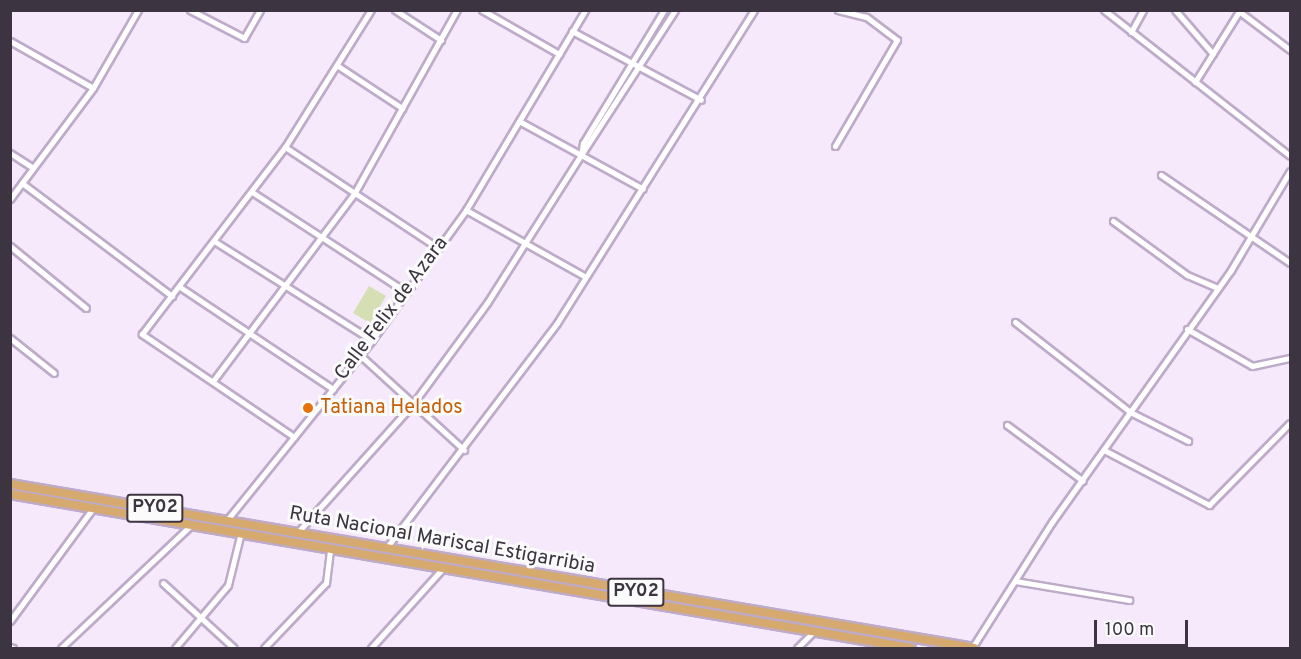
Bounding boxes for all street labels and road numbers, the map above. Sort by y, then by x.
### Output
street label: Calle Felix de Azara [330,232,454,386]
road number: PY02 [125,493,185,523]
street label: Ruta Nacional Mariscal Estigarribia [287,502,597,580]
road number: PY02 [606,577,666,607]

